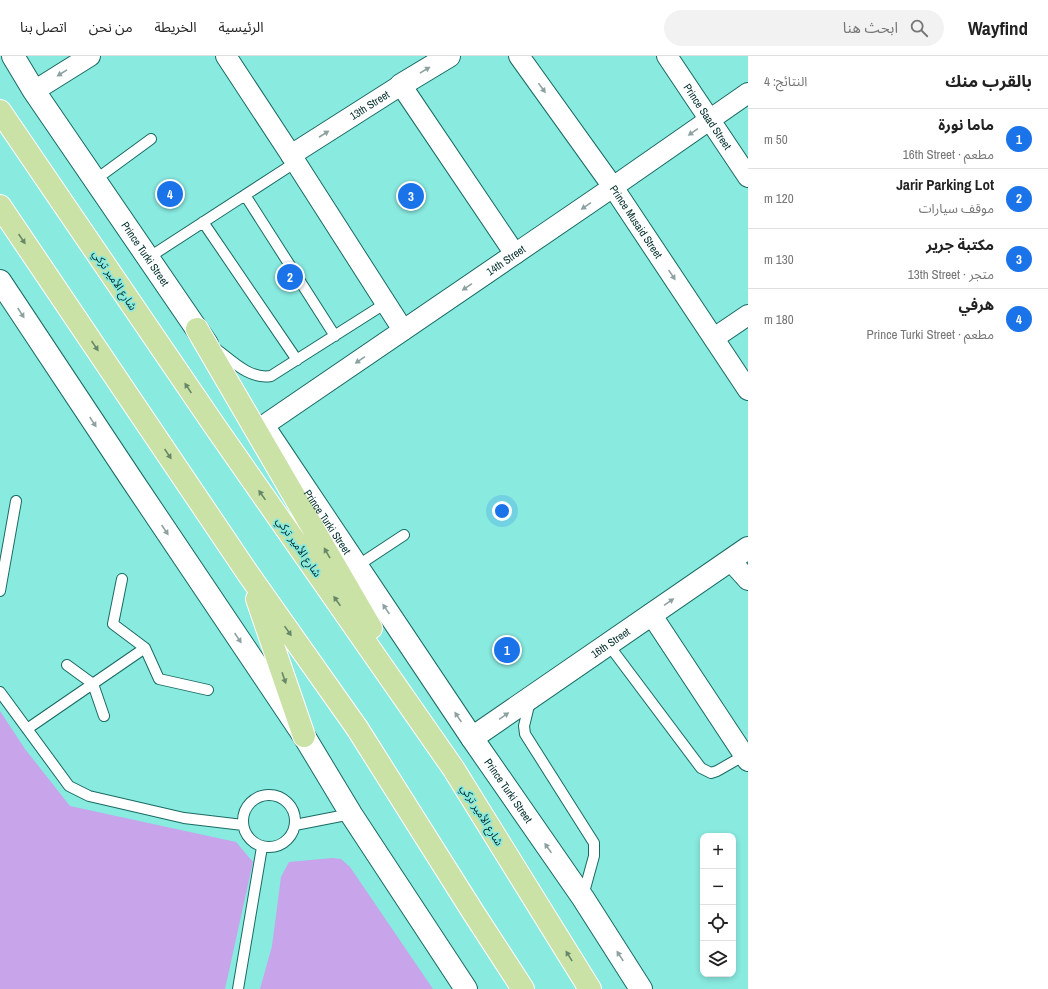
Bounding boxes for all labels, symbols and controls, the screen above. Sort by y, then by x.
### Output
search box [664,10,944,46]
text: Wayfind [968,15,1028,41]
text: ابحث هنا [843,17,898,38]
icon: search [908,17,930,39]
text: اتصل بنا [20,18,67,36]
text: من نحن [89,18,133,36]
text: الخريطة [155,18,196,36]
text: الرئيسية [218,18,264,36]
one-way arrow [419,67,431,74]
text: بالقرب منك [945,69,1032,92]
one-way arrow [56,70,68,77]
text: النتائج: 4 [764,73,807,90]
street label: Prince Saad Street [681,81,735,153]
one-way arrow [538,82,546,93]
street label: 13th Street [347,87,392,123]
text: ماما نورة [938,114,994,135]
one-way arrow [688,128,699,136]
one-way arrow [319,130,329,138]
text: 50 m [764,131,788,148]
text: 1 [1016,131,1022,148]
text: مطعم · 16th Street [903,146,994,163]
text: Jarir Parking Lot [896,174,994,195]
pin: 4 [157,179,183,209]
pin: 3 [398,181,424,211]
street label: Prince Musaid Street [607,183,666,261]
text: 120 m [764,190,794,207]
text: 2 [1016,190,1022,207]
text: موقف سيارات [919,200,994,217]
one-way arrow [581,202,592,210]
street label: Prince Turki Street [118,219,173,289]
one-way arrow [18,233,26,244]
text: مكتبة جرير [926,234,994,255]
street label: 14th Street [484,242,528,278]
street label: شارع الأمير تركي [88,247,140,314]
text: 130 m [764,251,794,268]
text: 3 [1016,251,1022,268]
pin: 2 [277,262,303,292]
text: متجر · 13th Street [908,266,994,283]
one-way arrow [668,270,676,280]
one-way arrow [462,283,472,291]
text: هرفي [959,294,994,315]
one-way arrow [18,308,25,319]
text: 180 m [764,311,794,328]
text: 4 [1016,311,1022,328]
text: مطعم · Prince Turki Street [867,326,994,343]
one-way arrow [91,341,99,351]
one-way arrow [354,356,365,363]
one-way arrow [184,383,192,393]
one-way arrow [89,417,97,427]
one-way arrow [164,449,172,459]
street label: Prince Turki Street [301,487,354,557]
one-way arrow [258,490,266,500]
your location [492,501,512,521]
street label: شارع الأمير تركي [271,515,325,581]
one-way arrow [161,525,169,535]
one-way arrow [324,547,331,559]
one-way arrow [333,596,341,607]
one-way arrow [664,598,674,606]
one-way arrow [382,604,390,615]
street label: 16th Street [588,624,633,661]
one-way arrow [284,625,292,636]
one-way arrow [234,633,242,643]
pin: 1 [494,635,520,665]
one-way arrow [282,673,288,685]
one-way arrow [455,712,462,723]
one-way arrow [499,712,510,720]
street label: Prince Turki Street [481,756,536,826]
street label: شارع الأمير تركي [455,782,507,850]
map controls [700,833,736,977]
button: + [700,833,736,869]
one-way arrow [544,842,552,853]
button: − [700,869,736,905]
button: locate [700,905,736,941]
button: layers [700,941,736,977]
one-way arrow [616,950,623,962]
one-way arrow [565,951,573,961]

